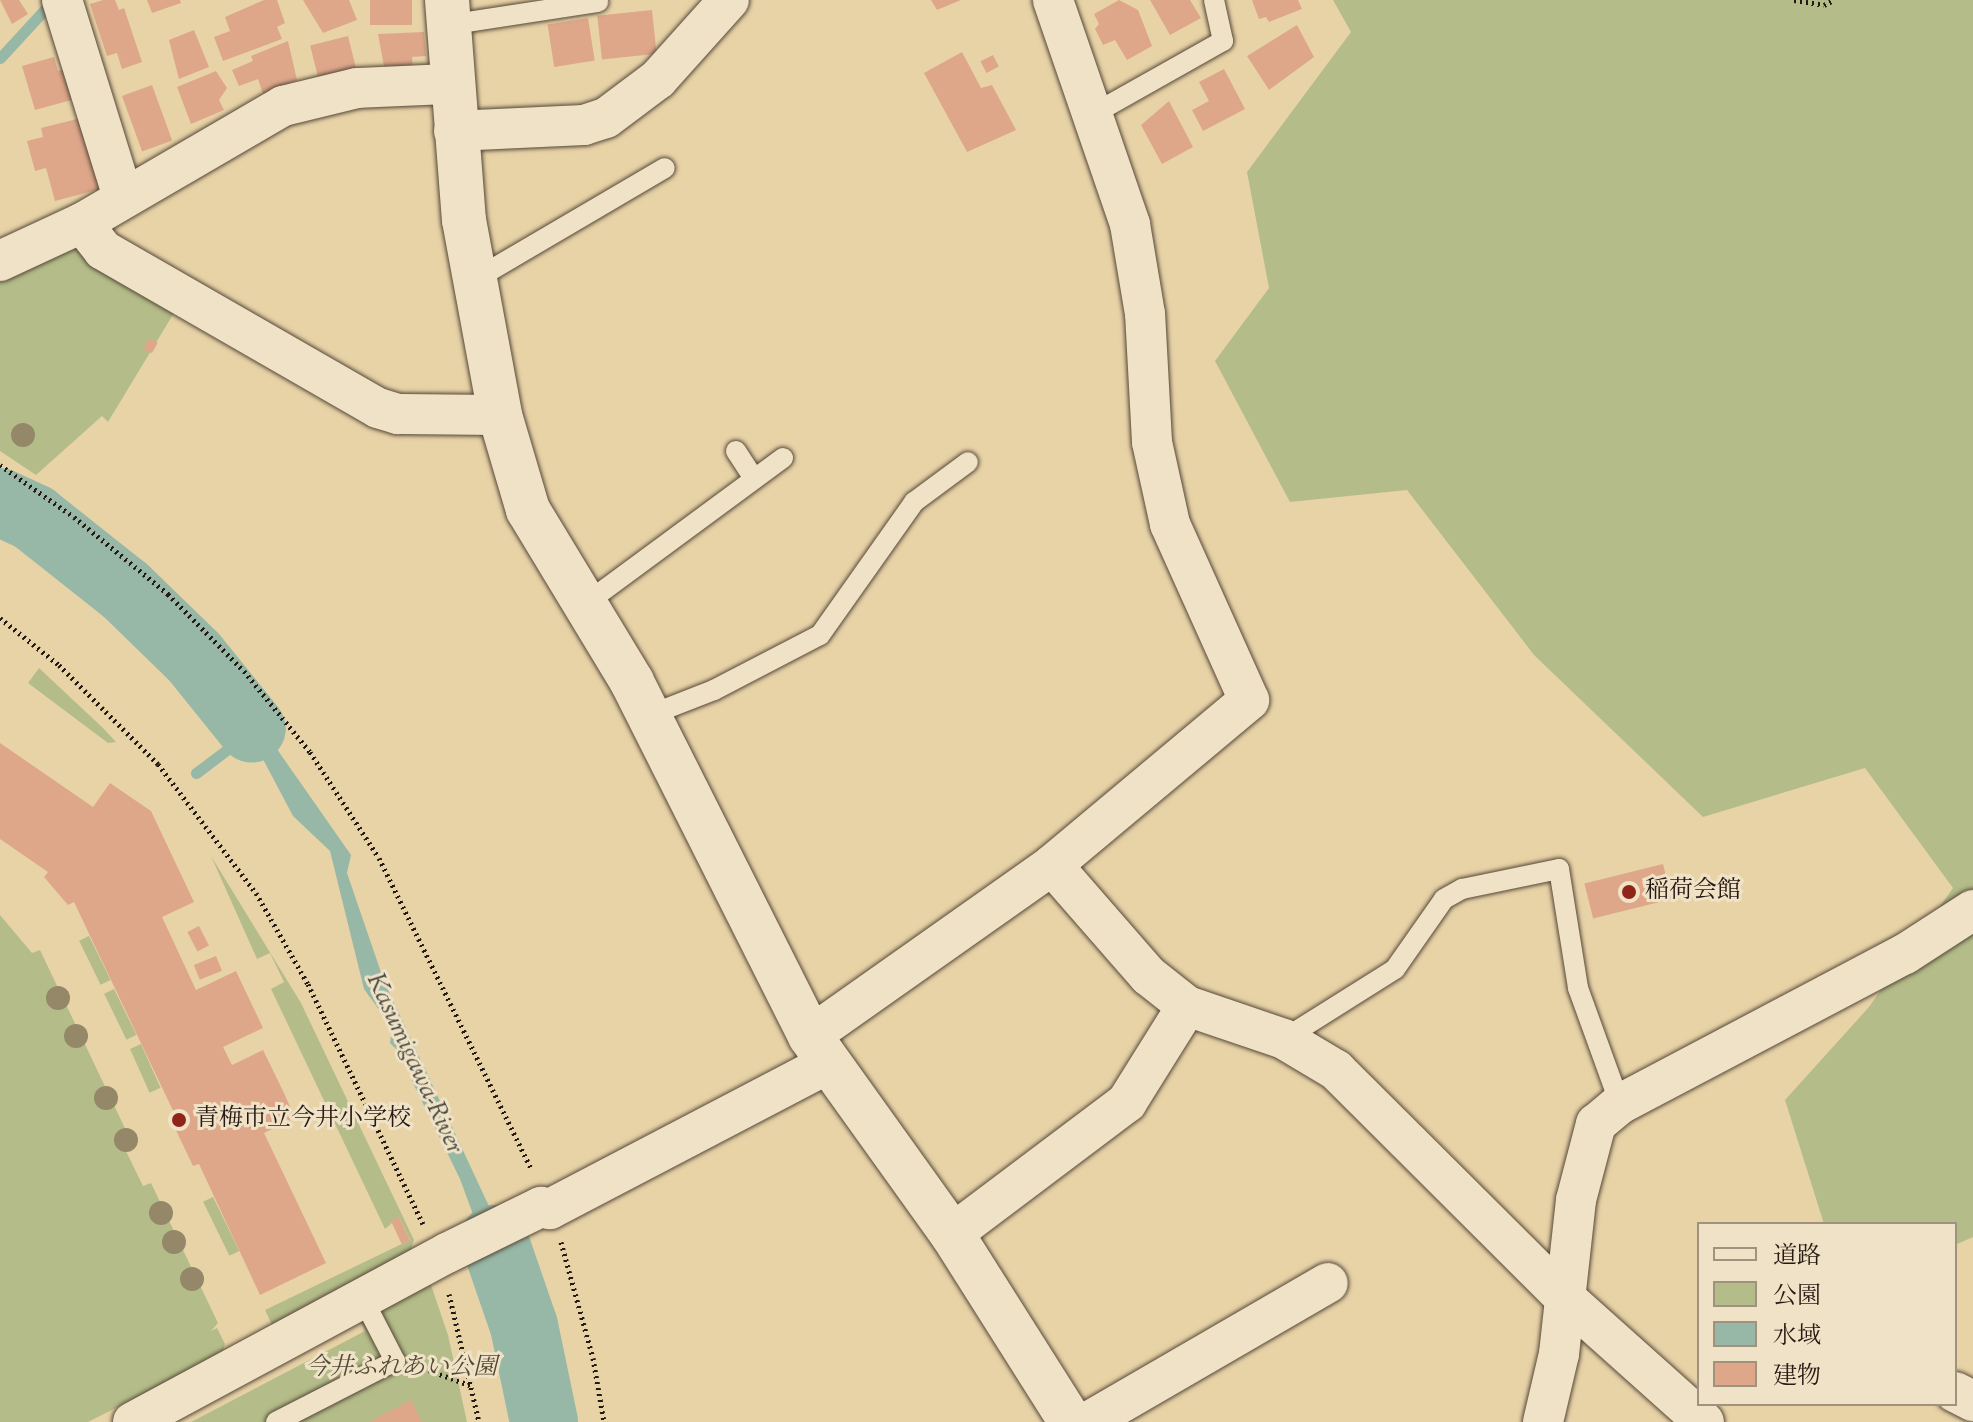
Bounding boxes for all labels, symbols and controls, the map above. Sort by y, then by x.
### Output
place label: 稲荷会館 [1645,878,1741,906]
marker: 稲荷会館 [1620,883,1638,901]
water label: Kasumigawa-River [359,969,469,1159]
place label: 青梅市立今井小学校 [195,1106,411,1134]
marker: 青梅市立今井小学校 [170,1111,188,1129]
legend [1697,1222,1957,1406]
text: 道路 [1773,1240,1821,1274]
text: 公園 [1773,1280,1821,1314]
text: 水域 [1773,1320,1821,1354]
park label: 今井ふれあい公園 [305,1355,497,1383]
text: 建物 [1773,1360,1821,1394]

